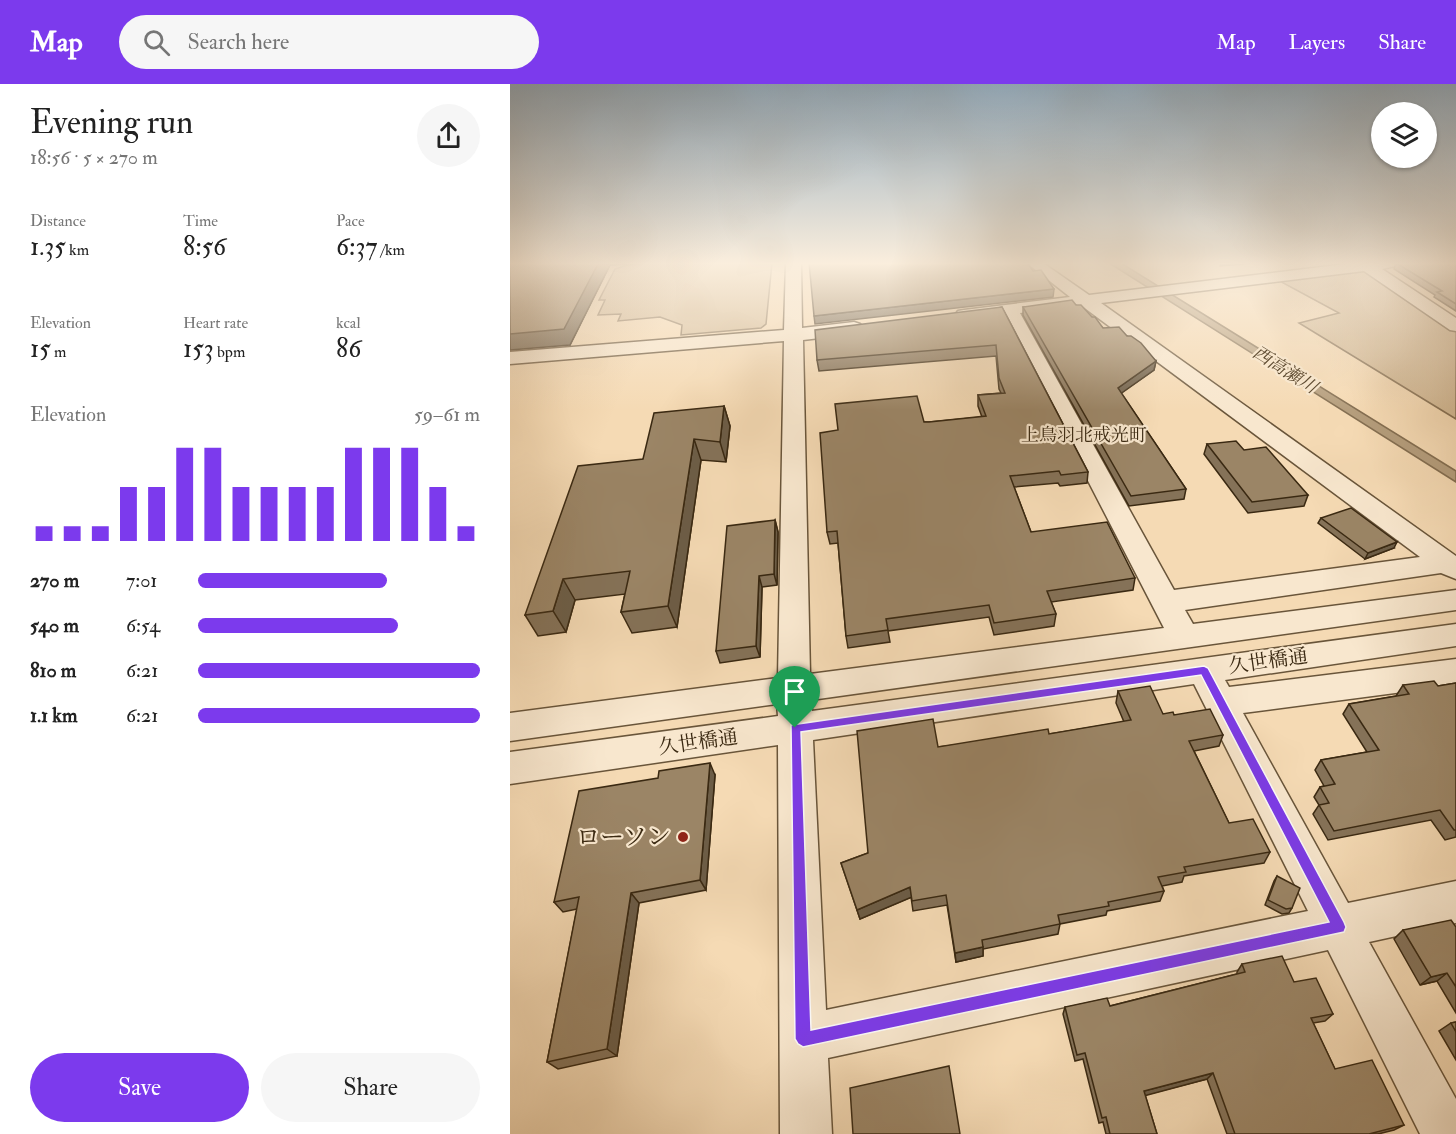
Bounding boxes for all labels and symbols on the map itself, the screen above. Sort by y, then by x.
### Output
water label: 西高瀬川 [1248,341,1323,400]
district label: 上鳥羽北戒光町 [1021,424,1147,447]
street label: 久世橋通 [1227,643,1309,679]
pin [769,666,820,728]
street label: 久世橋通 [657,724,739,760]
place label: ローソン [576,822,671,853]
marker: ローソン [676,830,690,844]

